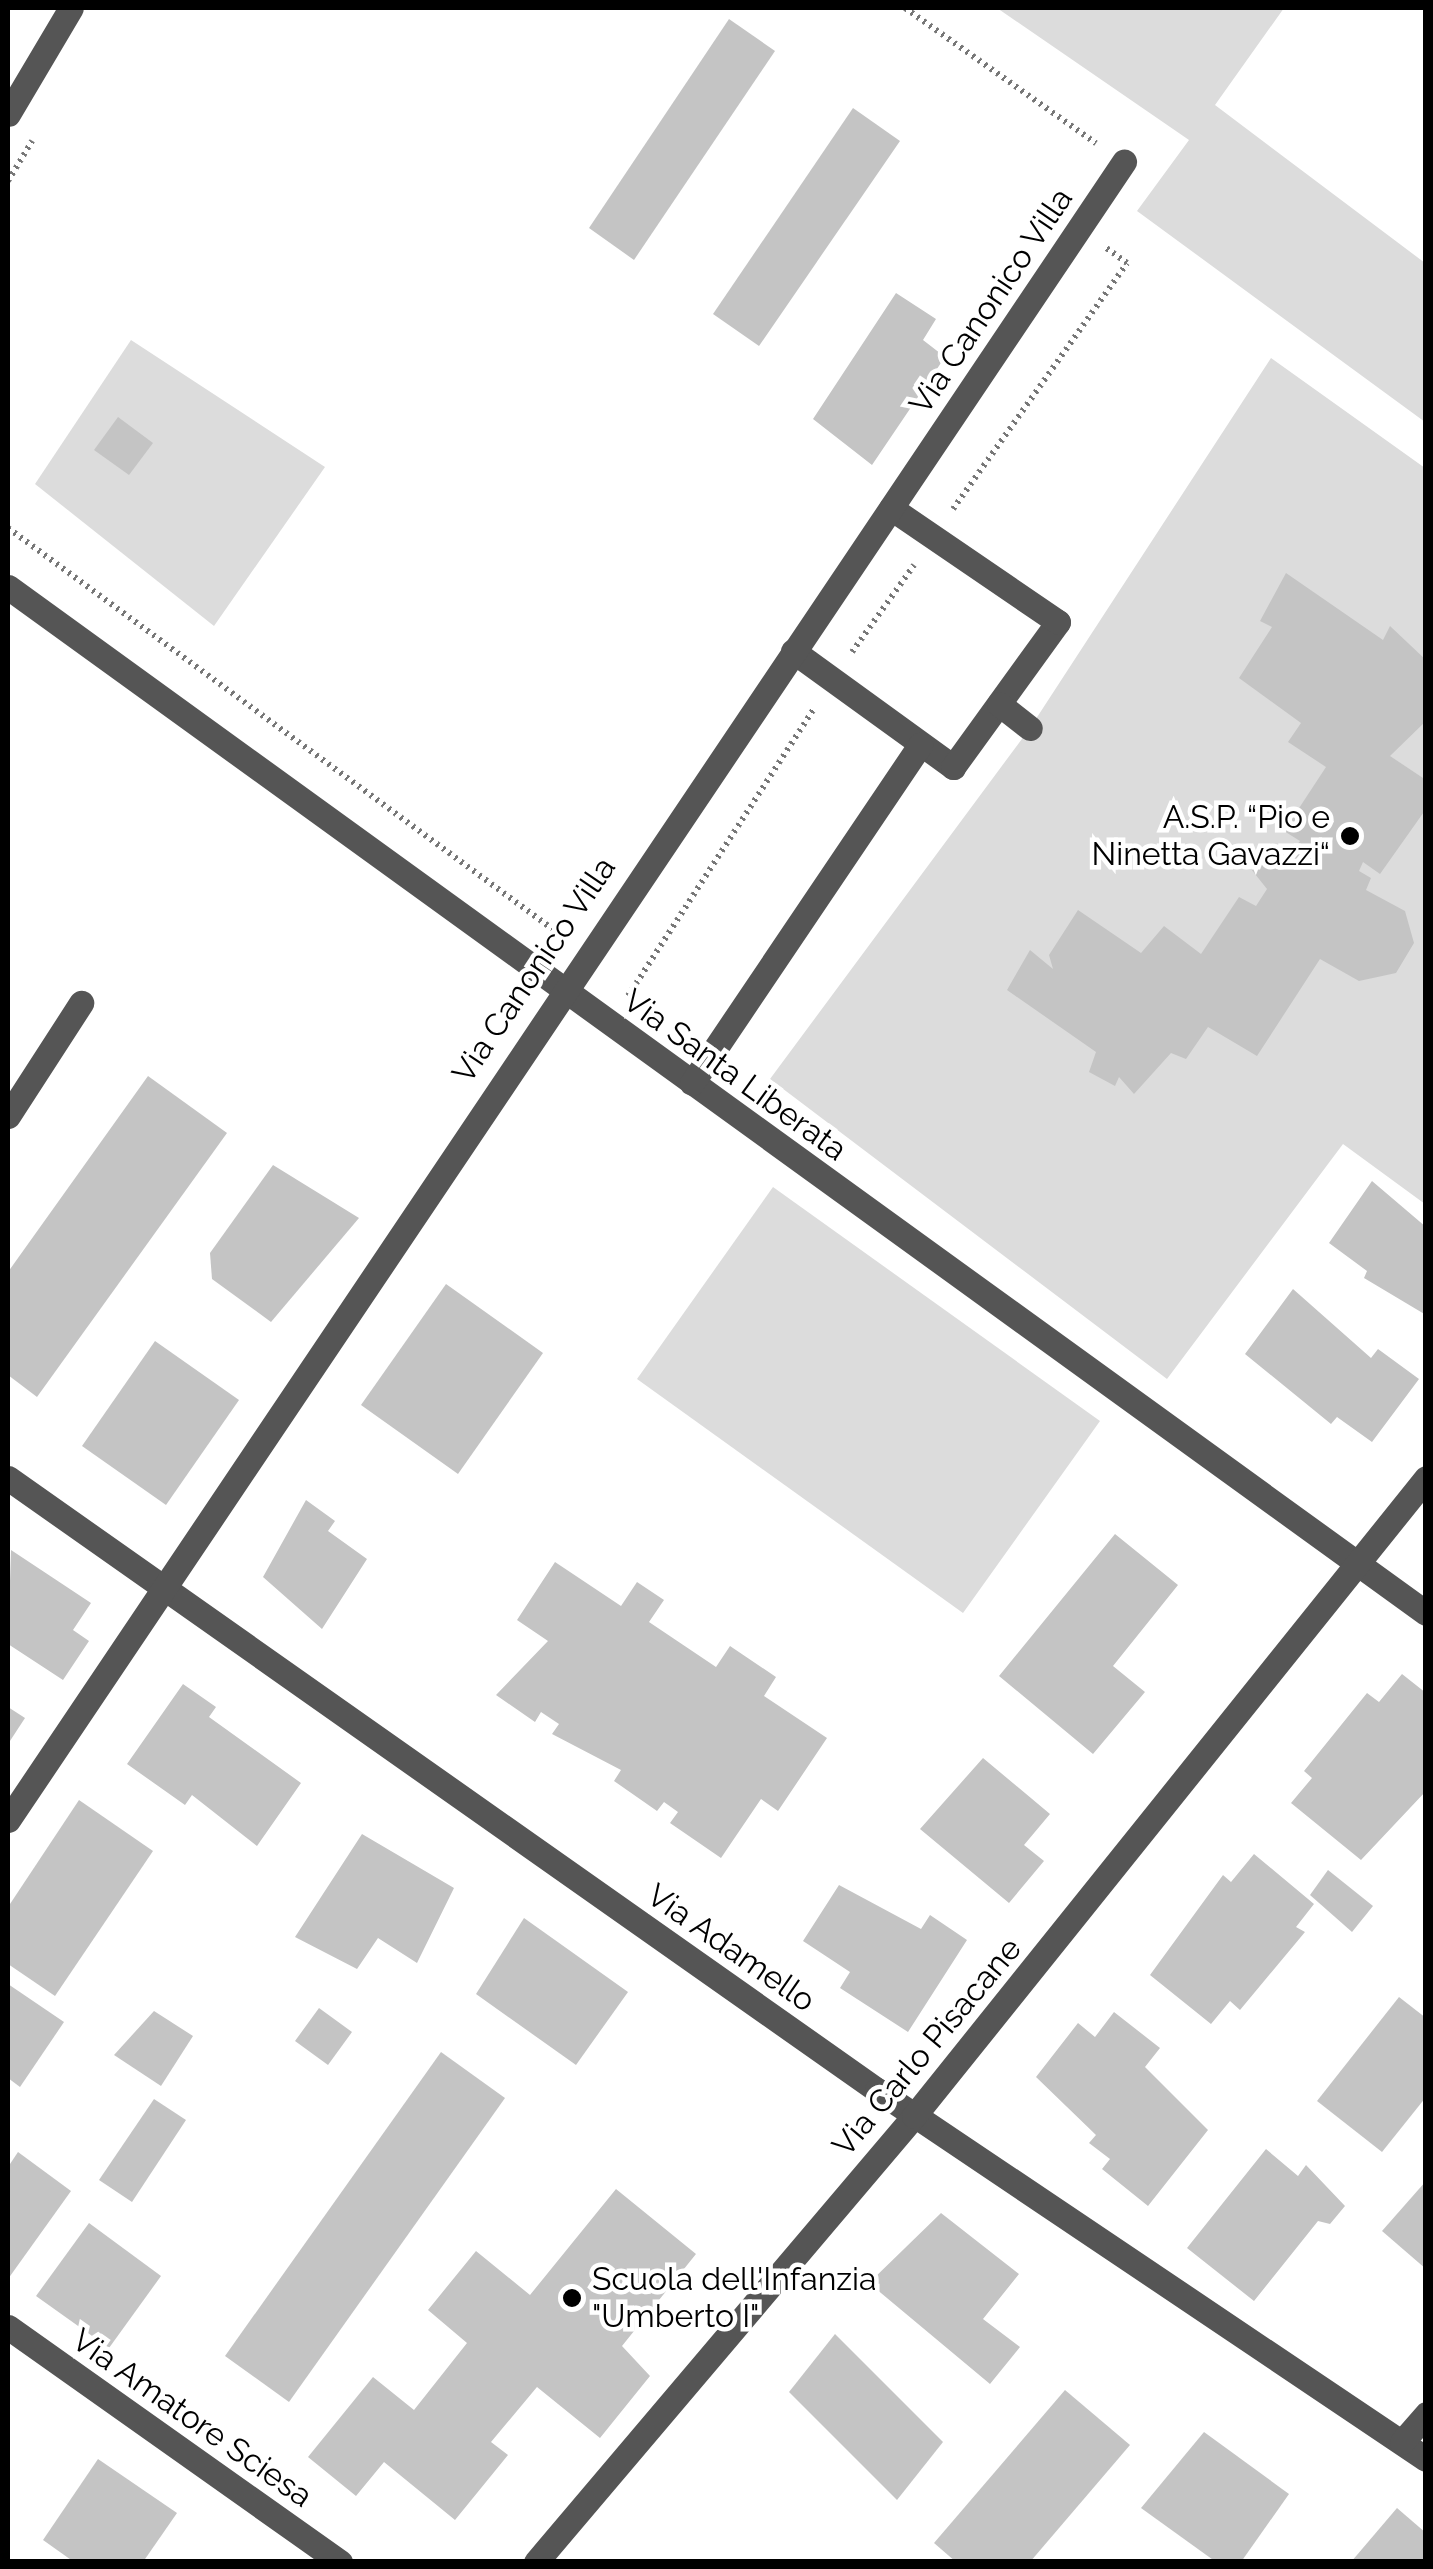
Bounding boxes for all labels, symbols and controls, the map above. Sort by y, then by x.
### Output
street label: Via Canonico Villa [901,180,1081,422]
place label: A.S.P. “Pio e Ninetta Gavazzi“ [1091,799,1330,874]
marker: A.S.P. “Pio e Ninetta Gavazzi“ [1339,825,1361,847]
street label: Via Canonico Villa [444,849,624,1091]
street label: Via Santa Liberata [616,981,854,1169]
street label: Via Adamello [639,1876,823,2020]
street label: Via Carlo Pisacane [825,1930,1029,2164]
place label: Scuola dell'Infanzia "Umberto I" [592,2261,876,2336]
marker: Scuola dell'Infanzia "Umberto I" [561,2287,583,2309]
street label: Via Amatore Sciesa [64,2320,320,2516]

